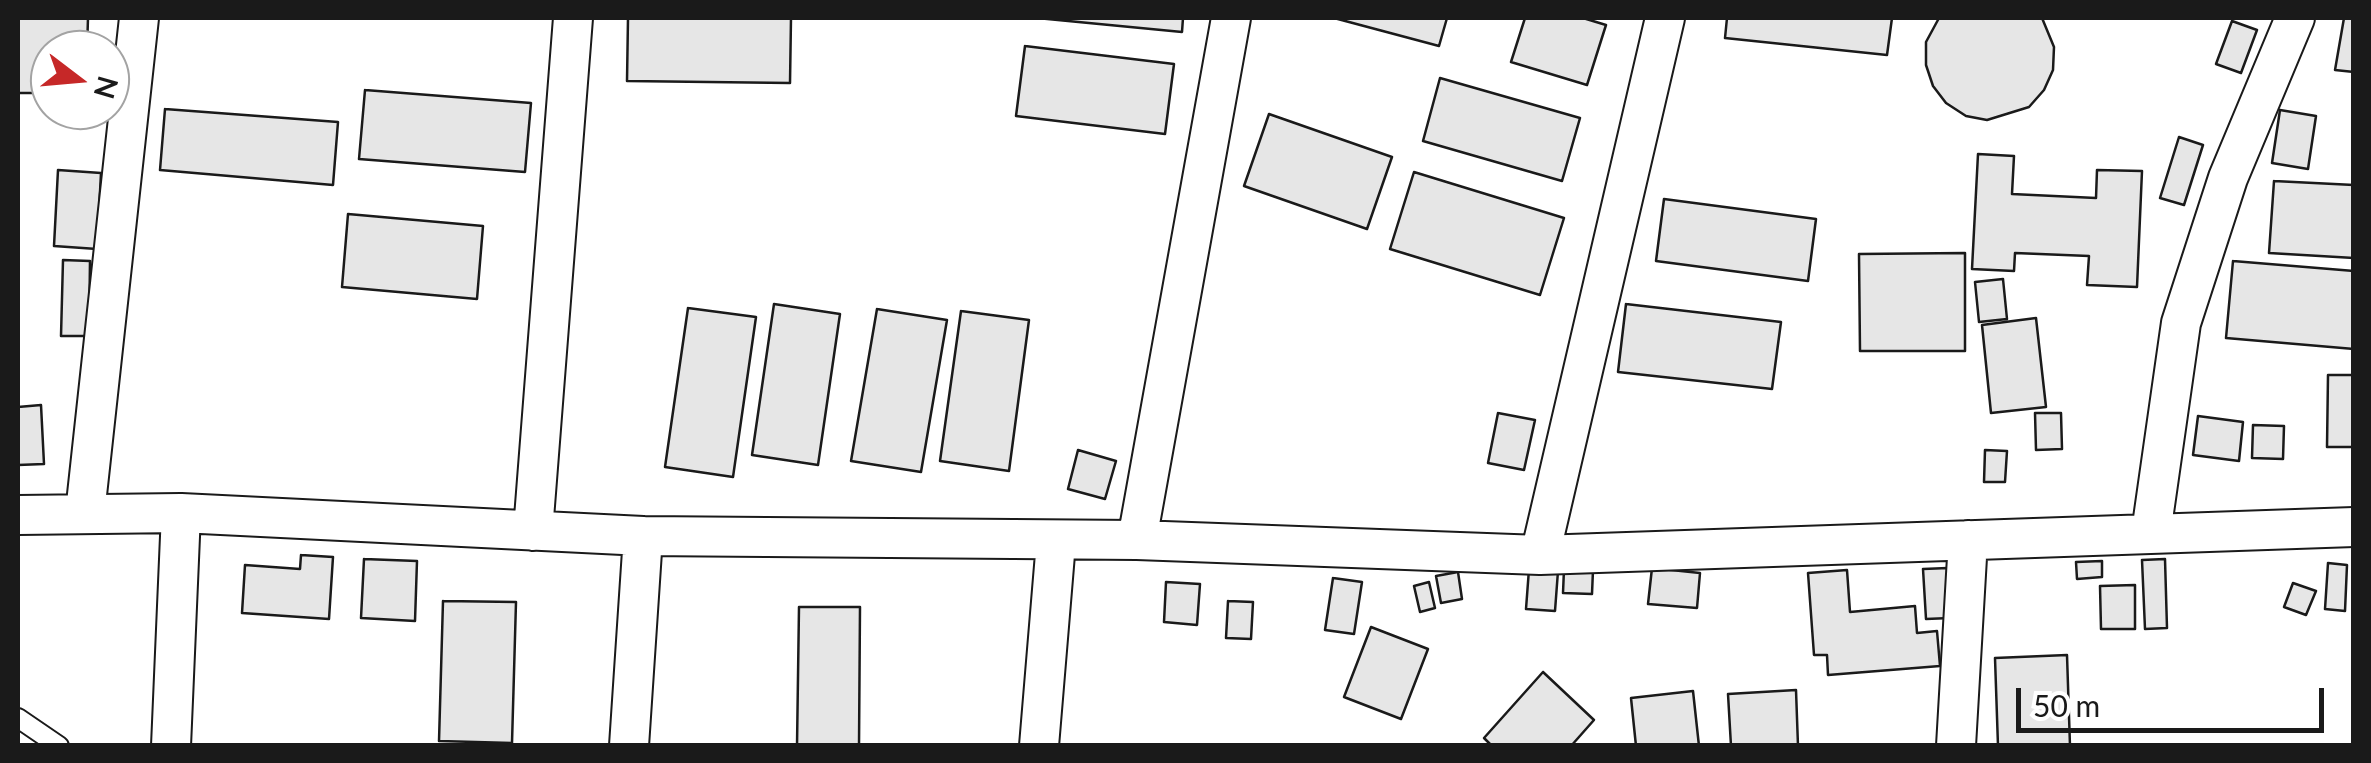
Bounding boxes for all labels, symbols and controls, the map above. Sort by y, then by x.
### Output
north arrow [30,30,130,130]
text: N [88,73,126,103]
scale bar [2021,668,2328,730]
text: 50 m [2033,687,2100,723]

